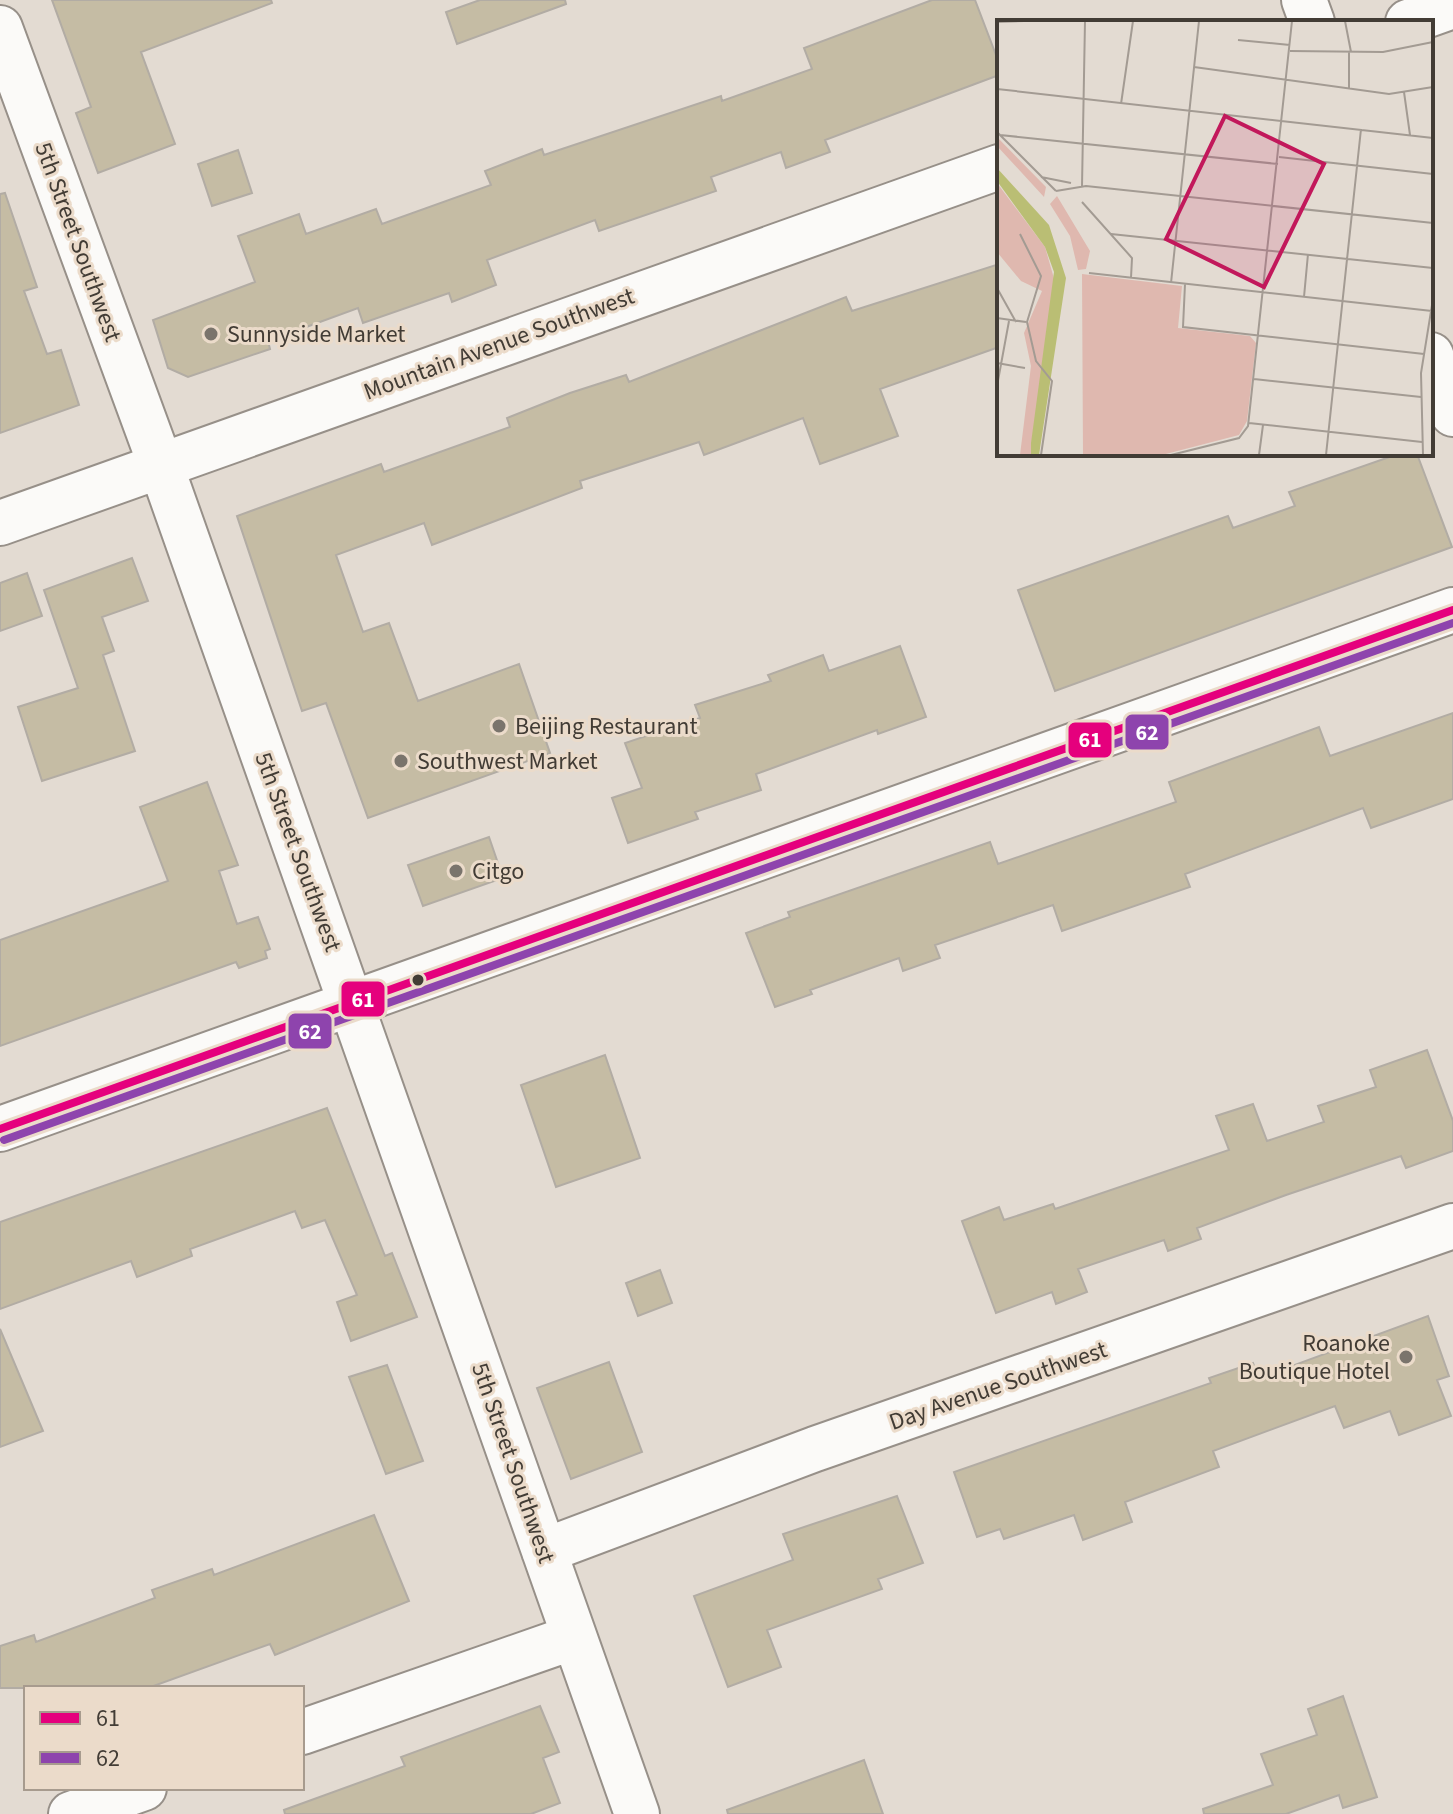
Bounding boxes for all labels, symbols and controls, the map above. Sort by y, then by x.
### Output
inset map [997,20,1433,456]
street label: 5th Street Southwest [26,138,130,346]
street label: Mountain Avenue Southwest [359,279,639,409]
place label: Sunnyside Market [227,317,405,352]
marker: Sunnyside Market [202,325,220,343]
place label: Beijing Restaurant [515,709,698,744]
line badge: 62 [1124,713,1170,751]
marker: Beijing Restaurant [490,717,508,735]
text: 62 [1135,717,1159,749]
line badge: 61 [1067,721,1113,759]
text: 61 [1078,724,1102,756]
place label: Southwest Market [417,744,598,779]
street label: 5th Street Southwest [246,748,350,956]
marker: Southwest Market [392,752,410,770]
place label: Citgo [472,854,524,889]
marker: Citgo [447,862,465,880]
unlabelled marker [410,972,426,988]
line badge: 61 [340,980,386,1018]
text: 61 [351,984,375,1016]
line badge: 62 [287,1012,333,1050]
text: 62 [298,1016,322,1048]
place label: Roanoke Boutique Hotel [1239,1326,1390,1389]
street label: Day Avenue Southwest [884,1332,1112,1440]
marker: Roanoke Boutique Hotel [1397,1348,1415,1366]
street label: 5th Street Southwest [462,1358,564,1568]
legend [24,1686,304,1790]
text: 61 [96,1701,120,1736]
text: 62 [96,1741,120,1776]

